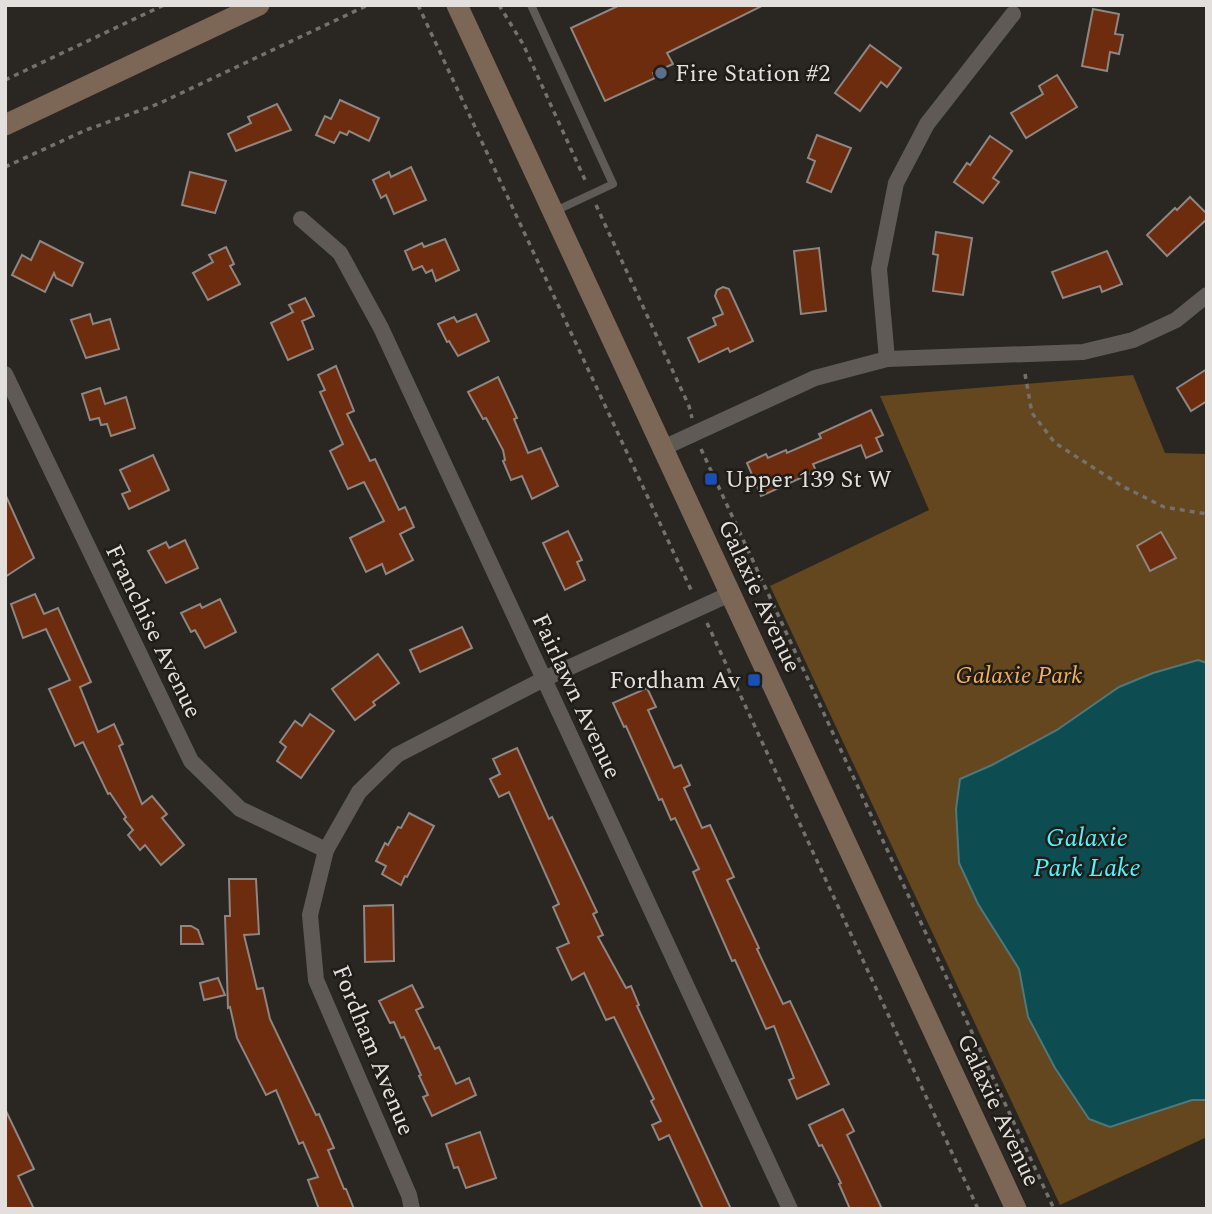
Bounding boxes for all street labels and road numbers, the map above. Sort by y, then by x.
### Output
street label: Galaxie Avenue [708,514,810,679]
street label: Franchise Avenue [95,538,211,725]
street label: Fairlawn Avenue [522,608,630,785]
street label: Fordham Avenue [322,960,424,1141]
street label: Galaxie Avenue [947,1028,1049,1193]

